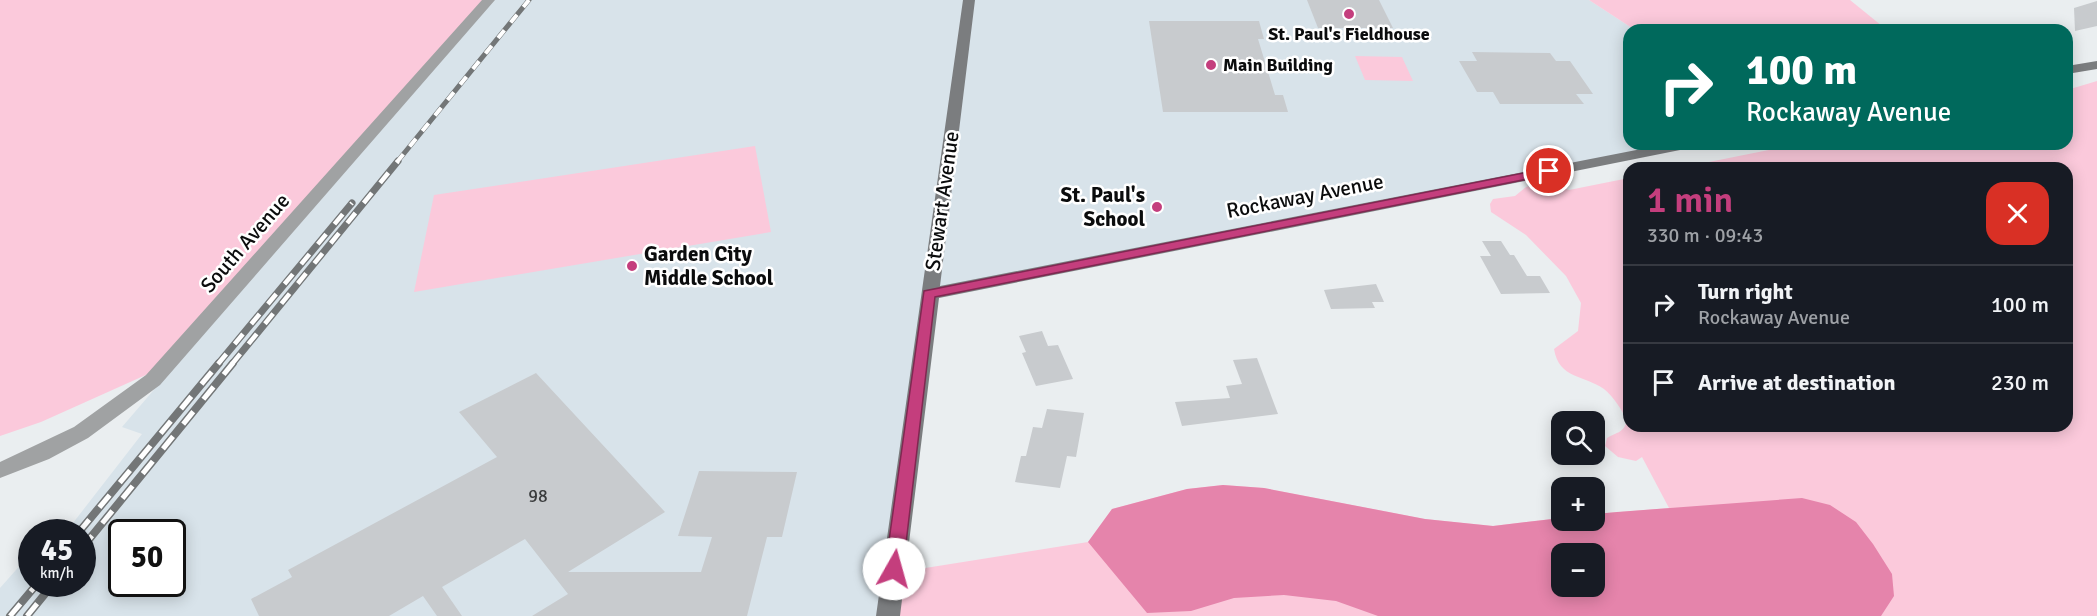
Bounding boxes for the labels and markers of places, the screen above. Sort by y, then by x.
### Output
marker: St. Paul's Fieldhouse [1342,7,1356,21]
place label: St. Paul's Fieldhouse [1268,23,1430,45]
place label: Main Building [1223,54,1333,76]
marker: Main Building [1204,58,1218,72]
pin [1523,145,1574,196]
place label: St. Paul's School [1060,182,1145,232]
marker: St. Paul's School [1150,200,1164,214]
place label: Garden City Middle School [644,241,774,291]
marker: Garden City Middle School [625,259,639,273]

